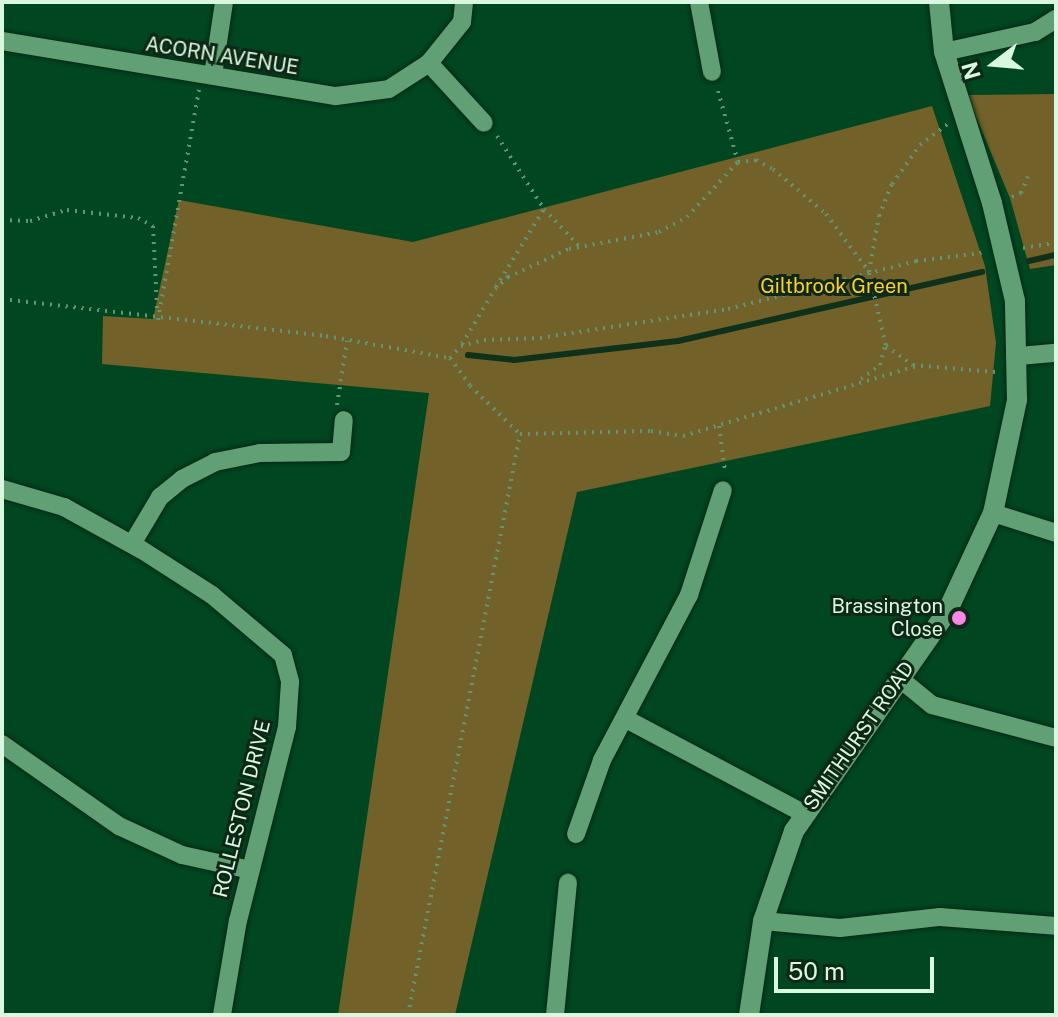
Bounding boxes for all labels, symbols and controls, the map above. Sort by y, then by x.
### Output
north arrow [954,24,1034,104]
street label: ACORN AVENUE [144,32,300,80]
text: N [956,59,986,82]
park label: Giltbrook Green [760,274,908,298]
place label: Brassington Close [831,594,943,641]
marker: Brassington Close [950,609,968,627]
street label: SMITHURST ROAD [799,657,919,815]
street label: ROLLESTON DRIVE [208,718,276,900]
scale bar [778,941,938,991]
text: 50 m [788,957,845,985]

